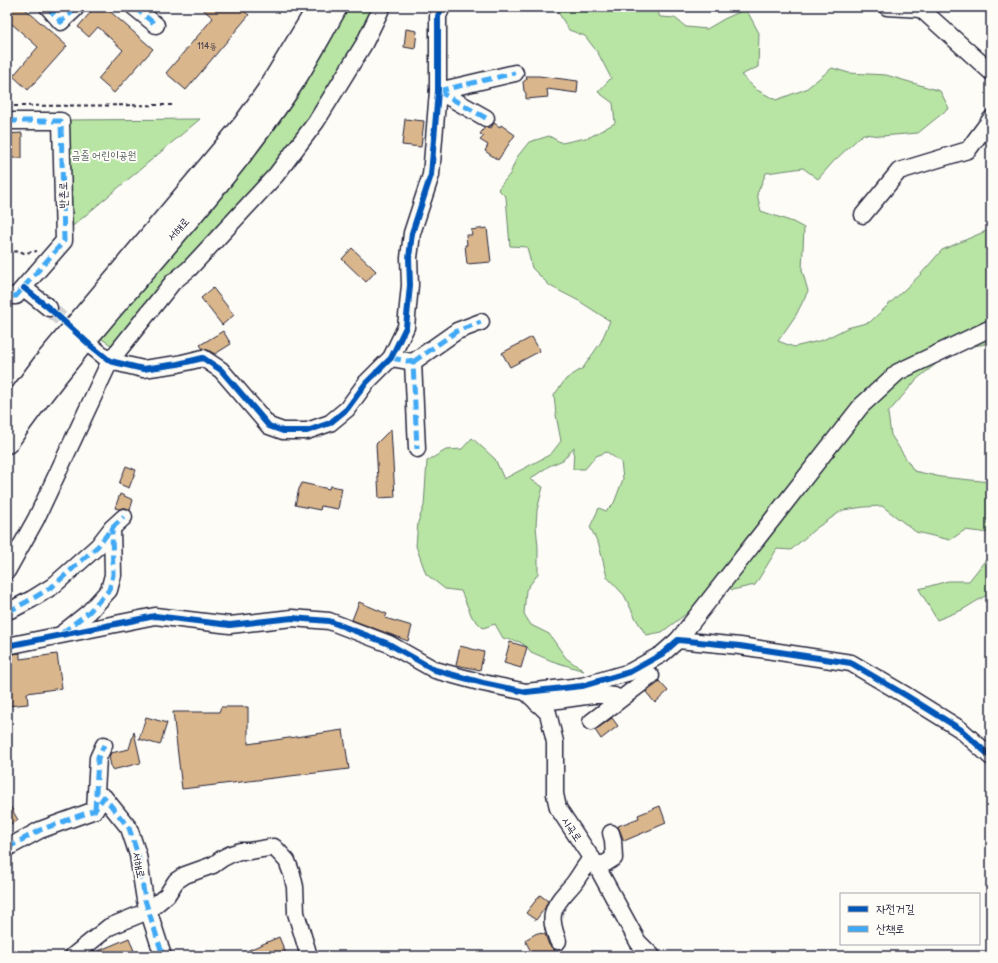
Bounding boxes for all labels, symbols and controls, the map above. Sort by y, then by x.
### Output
house number: 114동 [197,41,217,52]
park label: 금줄 어린이공원 [72,149,137,162]
street label: 반촌로 [57,181,70,208]
street label: 서해로 [165,215,192,244]
street label: 시곡로 [559,815,584,844]
street label: 서해로 [130,851,147,880]
legend [840,893,980,945]
text: 자전거길 [876,902,915,917]
text: 산책로 [876,922,905,937]

